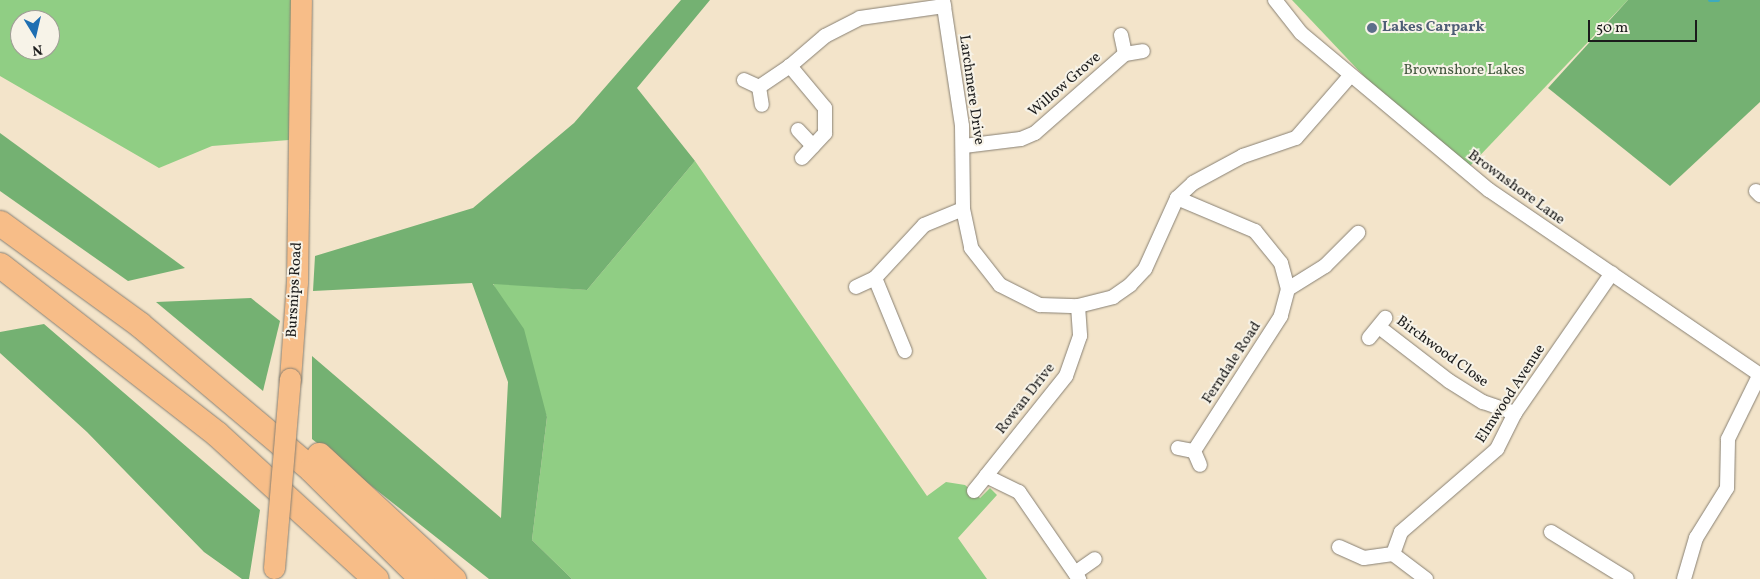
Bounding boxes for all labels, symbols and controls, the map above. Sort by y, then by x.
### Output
north arrow [10,10,60,60]
scale bar [1590,10,1699,42]
text: 50 m [1596,18,1628,39]
place label: Lakes Carpark [1382,19,1485,37]
marker: Lakes Carpark [1366,22,1378,34]
street label: Larchmere Drive [954,34,988,146]
text: N [31,39,44,59]
street label: Willow Grove [1025,49,1105,121]
park label: Brownshore Lakes [1403,62,1525,80]
street label: Brownshore Lane [1464,147,1568,229]
street label: Bursnips Road [284,242,306,338]
street label: Birchwood Close [1392,313,1492,391]
street label: Ferndale Road [1199,319,1265,407]
street label: Elmwood Avenue [1472,341,1550,447]
street label: Rowan Drive [993,360,1059,438]

